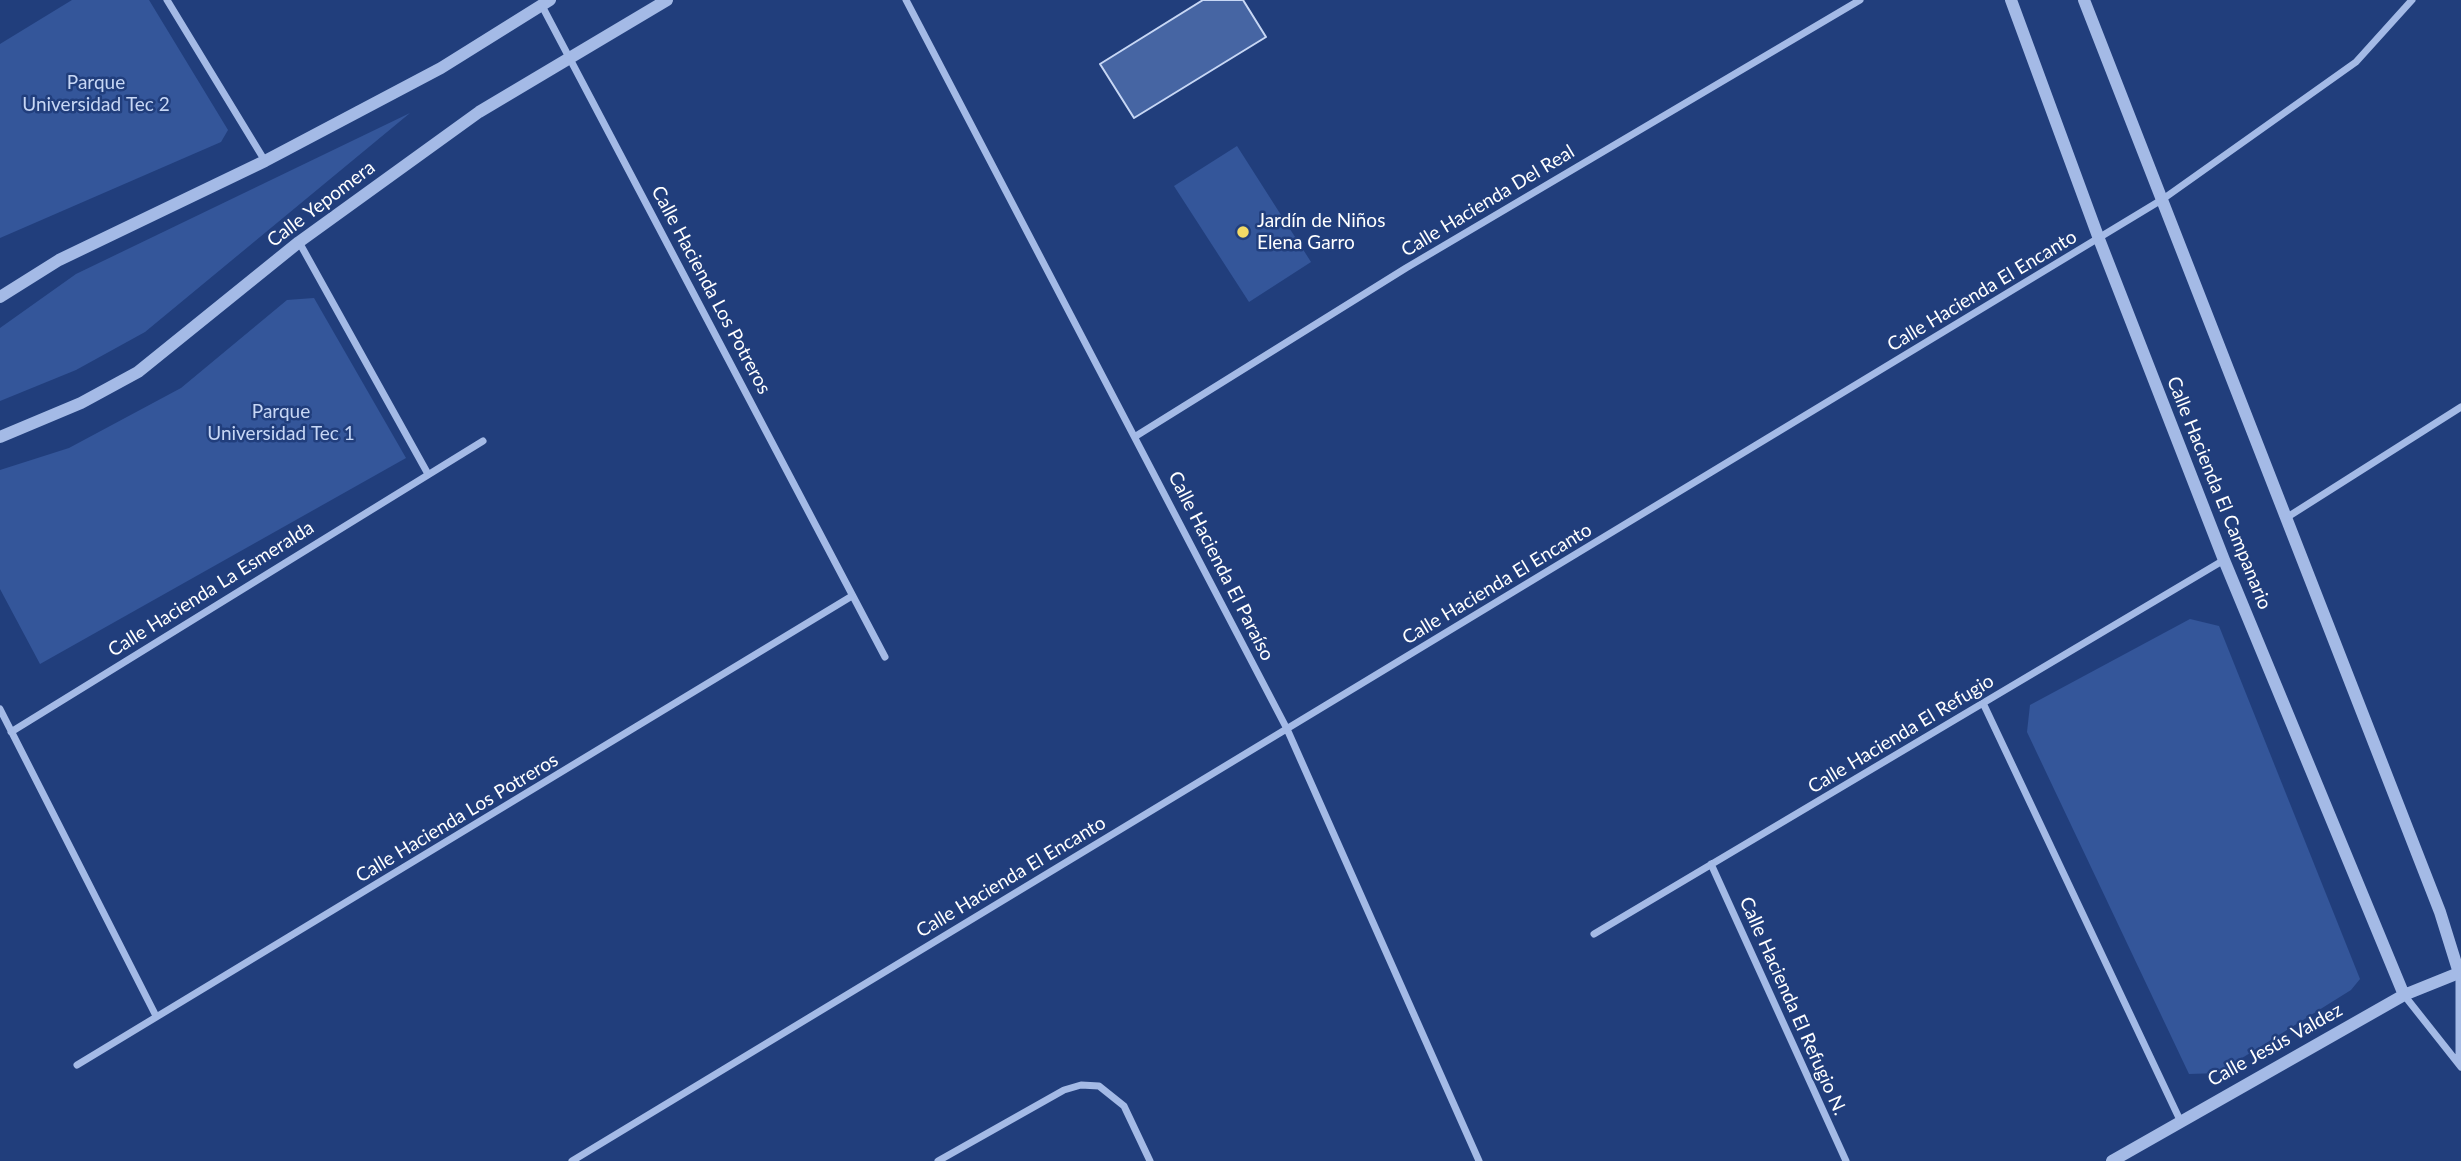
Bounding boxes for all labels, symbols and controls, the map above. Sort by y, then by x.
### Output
park label: Parque Universidad Tec 2 [22,72,170,116]
street label: Calle Hacienda Del Real [1397,140,1579,262]
street label: Calle Yepomera [263,156,379,252]
street label: Calle Hacienda Los Potreros [646,182,776,398]
place label: Jardín de Niños Elena Garro [1257,210,1385,254]
marker: Jardín de Niños Elena Garro [1235,224,1251,240]
street label: Calle Hacienda El Encanto [1883,225,2081,357]
street label: Calle Hacienda El Campanario [2162,373,2276,613]
park label: Parque Universidad Tec 1 [207,401,355,445]
street label: Calle Hacienda El Paraíso [1163,468,1279,664]
street label: Calle Hacienda La Esmeralda [104,516,318,662]
street label: Calle Hacienda El Encanto [1398,518,1596,650]
street label: Calle Hacienda El Refugio [1804,669,1998,799]
street label: Calle Hacienda Los Potreros [352,748,562,888]
street label: Calle Hacienda El Encanto [912,811,1110,943]
street label: Calle Hacienda El Refugio N. [1734,893,1852,1119]
street label: Calle Jesús Valdez [2204,999,2346,1091]

